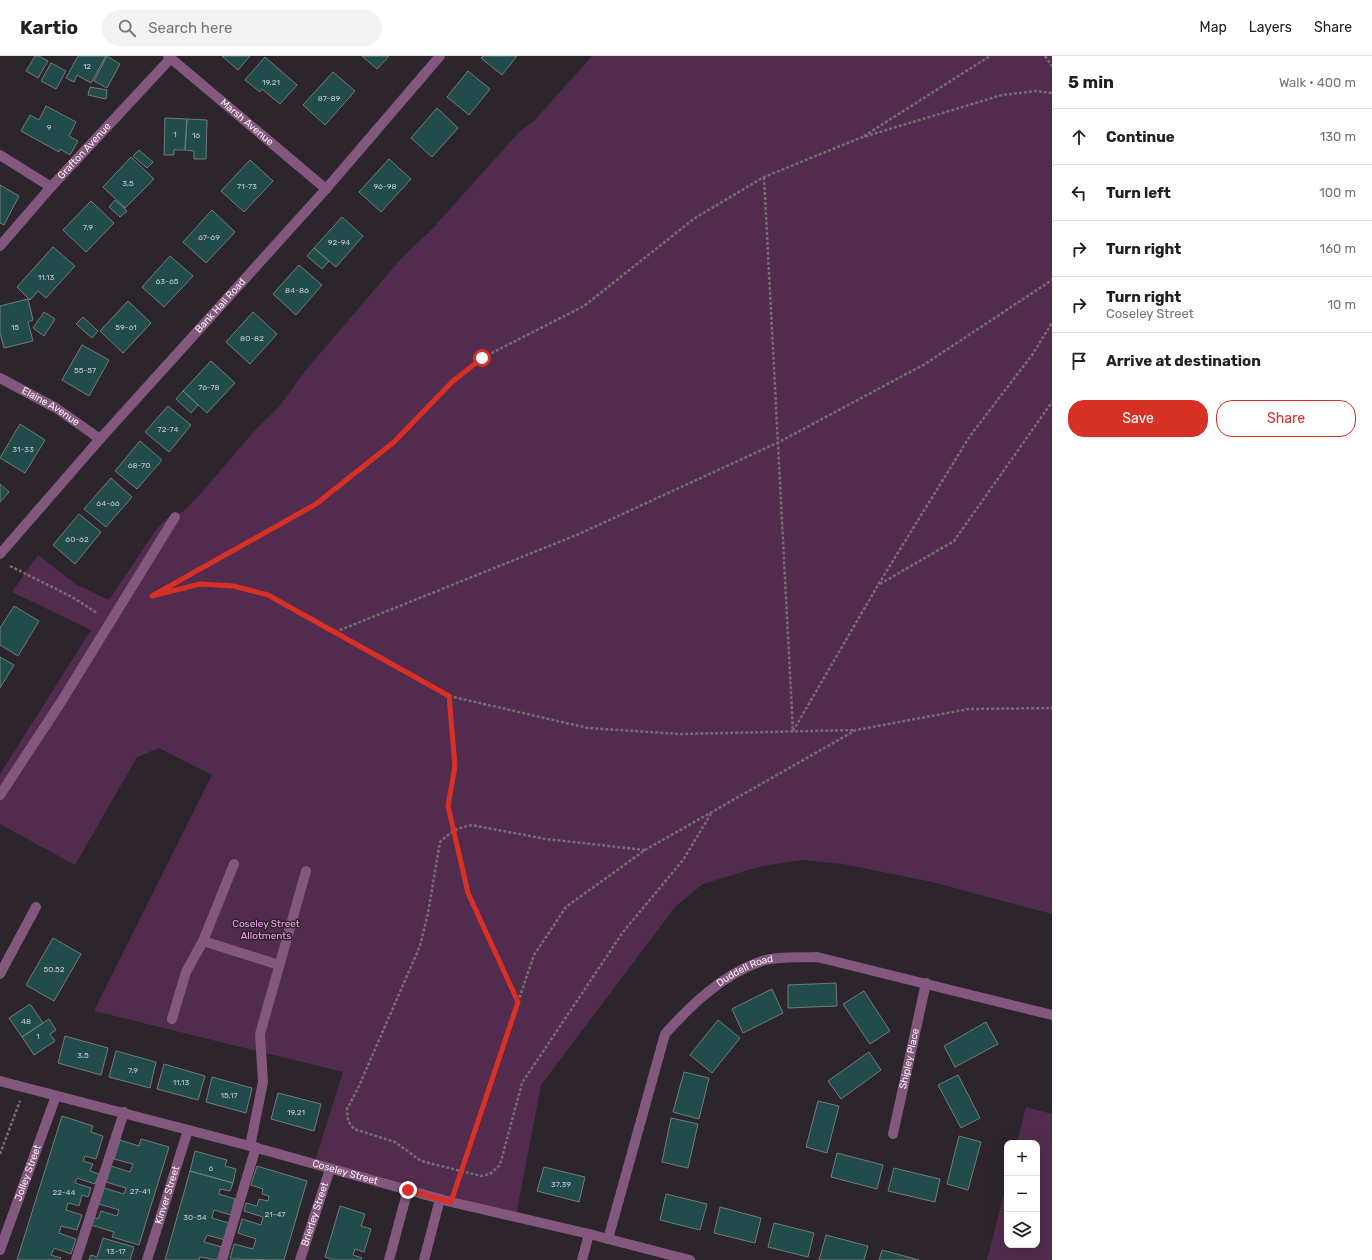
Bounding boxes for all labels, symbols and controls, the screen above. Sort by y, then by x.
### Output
search box [102,10,382,46]
text: Kartio [20,16,78,39]
icon: search [116,17,138,39]
text: Search here [148,19,232,37]
text: Map [1200,19,1227,36]
text: Layers [1249,19,1292,36]
text: Share [1314,19,1352,36]
house number: 12 [83,62,91,71]
text: 5 min [1068,72,1114,92]
text: Walk · 400 m [1279,75,1356,90]
house number: 19,21 [262,78,280,87]
house number: 87-89 [318,94,341,103]
street label: Marsh Avenue [218,97,276,148]
street label: Grafton Avenue [55,120,114,182]
house number: 9 [47,123,52,132]
icon: ahead [1068,126,1090,148]
text: Continue [1106,128,1175,146]
text: 130 m [1320,129,1356,144]
house number: 1 [173,130,177,139]
house number: 16 [192,131,200,140]
house number: 3,5 [122,179,134,188]
house number: 71-73 [237,182,257,191]
house number: 96-98 [373,182,397,191]
icon: left [1068,182,1090,204]
text: Turn left [1106,184,1171,202]
text: 100 m [1319,185,1356,200]
house number: 7,9 [83,223,93,232]
house number: 67-69 [198,233,220,242]
house number: 92-94 [328,238,350,247]
icon: right [1068,238,1090,260]
text: Turn right [1106,240,1181,258]
text: 160 m [1320,241,1356,256]
house number: 11,13 [38,273,54,282]
street label: Bank Hall Road [193,276,248,336]
house number: 63-65 [155,277,179,286]
house number: 84-86 [285,286,309,295]
text: Turn right [1106,288,1181,306]
icon: right [1068,294,1090,316]
text: 10 m [1327,297,1356,312]
text: Coseley Street [1106,306,1194,321]
house number: 15 [11,323,19,332]
house number: 59-61 [115,323,137,332]
house number: 80-82 [240,334,264,343]
route start [473,349,491,367]
icon: arrive [1068,350,1090,372]
text: Arrive at destination [1106,352,1261,370]
house number: 55-57 [74,366,96,375]
house number: 76-78 [198,383,220,392]
street label: Elaine Avenue [19,385,82,429]
button: Save [1068,400,1208,437]
button: Share [1216,400,1356,437]
house number: 72-74 [158,425,178,434]
house number: 31-33 [12,445,34,454]
house number: 68-70 [128,461,150,470]
house number: 64-66 [96,499,120,508]
house number: 60-62 [65,535,89,544]
park label: Coseley Street Allotments [232,918,300,942]
street label: Duddell Road [714,953,774,989]
house number: 50,52 [43,965,65,974]
house number: 48 [21,1017,31,1026]
street label: Shipley Place [897,1027,922,1090]
house number: 1 [36,1032,40,1041]
house number: 3,5 [77,1051,89,1060]
house number: 7,9 [128,1066,138,1075]
house number: 11,13 [173,1078,189,1087]
house number: 15,17 [220,1091,238,1100]
house number: 19,21 [287,1108,305,1117]
map controls [1004,1140,1040,1248]
button: + [1004,1140,1040,1176]
street label: Jolley Street [12,1143,44,1203]
street label: Coseley Street [311,1158,379,1187]
house number: 6 [209,1164,214,1173]
street label: Kinver Street [153,1165,182,1226]
button: − [1004,1176,1040,1212]
house number: 37,39 [551,1180,571,1189]
street label: Brierley Street [299,1181,331,1248]
route end [399,1181,417,1199]
house number: 27-41 [130,1187,150,1196]
house number: 22-44 [52,1188,76,1197]
house number: 21-47 [265,1210,285,1219]
button: layers [1004,1212,1040,1248]
house number: 30-54 [183,1213,207,1222]
house number: 13-17 [106,1247,126,1256]

